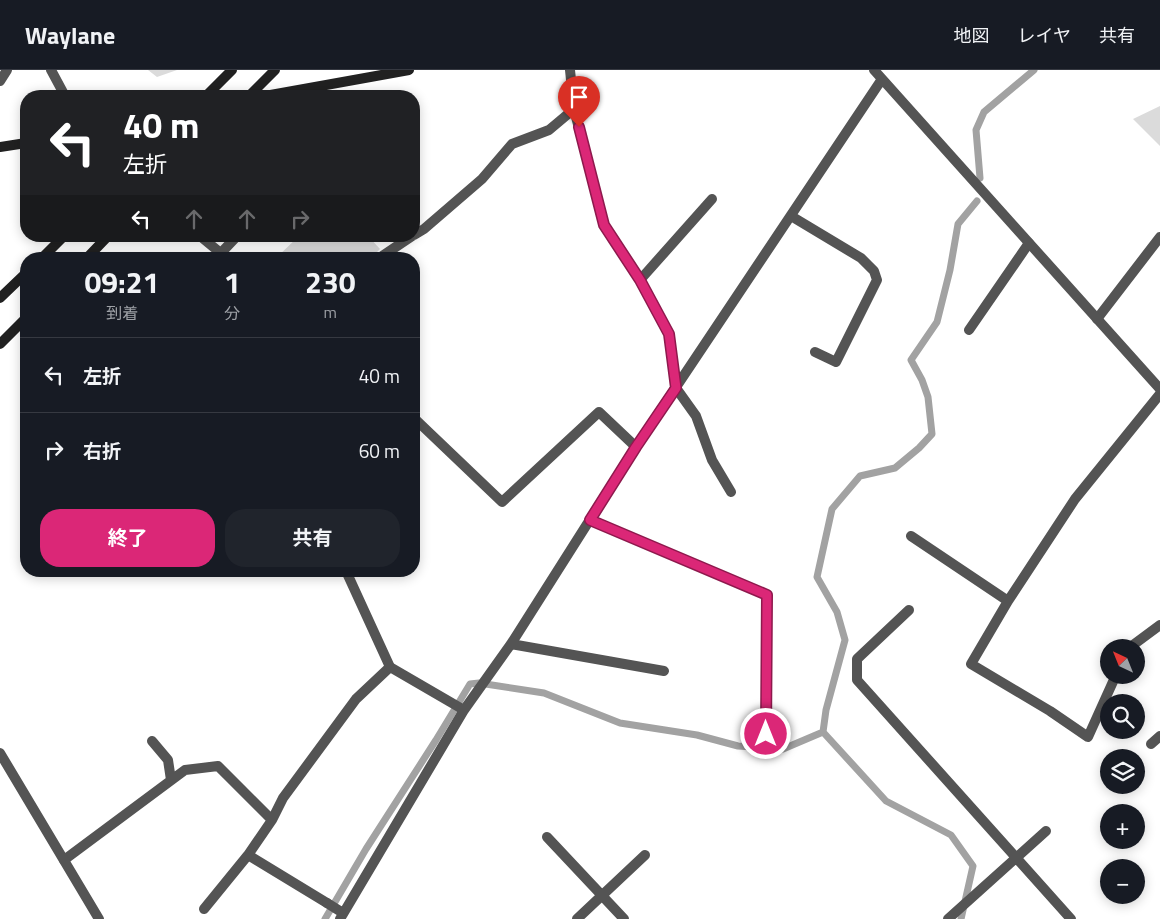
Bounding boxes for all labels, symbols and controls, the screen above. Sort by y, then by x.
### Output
text: Waylane [25,17,115,53]
text: 地図 [954,22,990,49]
text: レイヤ [1018,22,1071,49]
text: 共有 [1099,22,1135,49]
pin [558,76,600,127]
icon: arrive [565,83,593,111]
text: 40 m [123,98,199,152]
icon: left [40,110,105,175]
text: 左折 [123,147,167,181]
icon: left [127,205,155,233]
icon: ahead [180,205,208,233]
icon: ahead [233,205,261,233]
icon: right [286,205,314,233]
text: 09:21 [84,259,159,305]
text: 1 [224,259,241,305]
text: 230 [305,259,356,305]
text: m [324,300,337,324]
text: 到着 [106,301,138,325]
text: 分 [224,301,240,325]
icon: left [40,361,68,389]
text: 左折 [83,361,121,390]
text: 40 m [359,361,400,390]
icon: right [40,436,68,464]
text: 右折 [83,436,121,465]
text: 60 m [359,436,400,465]
button: 終了 [40,509,215,567]
button: 共有 [225,509,400,567]
north arrow [1100,639,1145,684]
map controls [1100,639,1145,904]
button: search [1100,694,1145,739]
position arrow [739,707,791,759]
button: layers [1100,749,1145,794]
button: + [1100,804,1145,849]
button: − [1100,859,1145,904]

